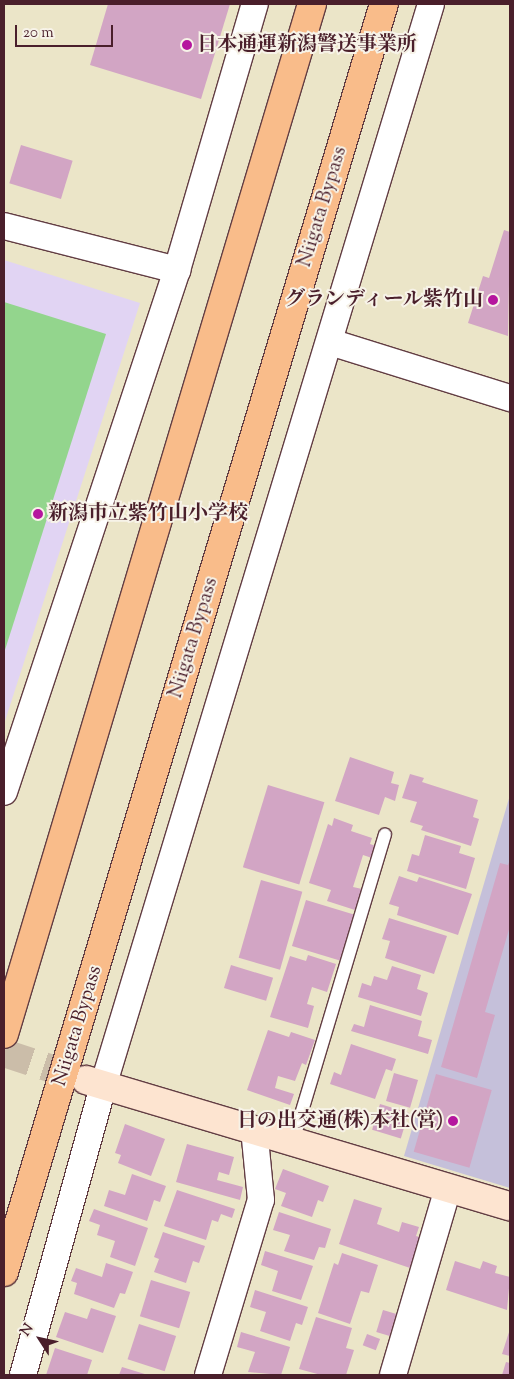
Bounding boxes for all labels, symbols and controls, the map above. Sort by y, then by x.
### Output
scale bar [18,15,115,47]
text: 20 m [23,23,54,44]
place label: 日本通運新潟警送事業所 [197,33,417,57]
marker: 日本通運新潟警送事業所 [181,39,193,51]
street label: Niigata Bypass [293,144,353,270]
place label: グランディール紫竹山 [283,288,483,312]
marker: グランディール紫竹山 [487,294,499,306]
place label: 新潟市立紫竹山小学校 [48,502,248,526]
marker: 新潟市立紫竹山小学校 [32,508,44,520]
street label: Niigata Bypass [164,575,224,701]
street label: Niigata Bypass [48,963,108,1089]
place label: 日の出交通(株)本社(営) [237,1109,443,1133]
marker: 日の出交通(株)本社(営) [447,1115,459,1127]
north arrow [15,1314,65,1364]
text: N [16,1320,39,1341]

